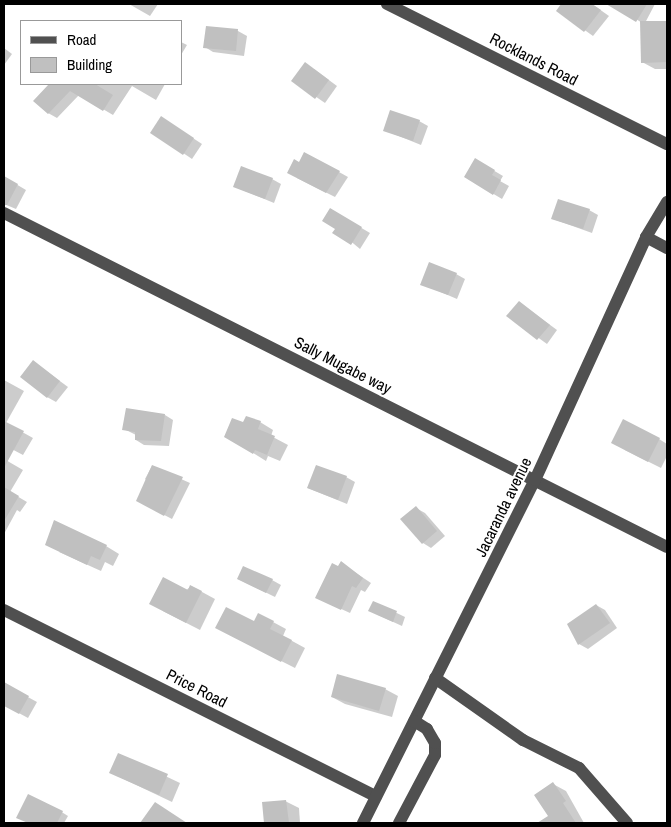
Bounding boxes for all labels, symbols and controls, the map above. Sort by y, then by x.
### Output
legend [20,20,182,85]
text: Road [67,29,96,50]
street label: Rocklands Road [487,29,581,89]
text: Building [67,54,112,75]
street label: Sally Mugabe way [291,332,395,398]
street label: Jacaranda avenue [471,454,535,560]
street label: Price Road [163,665,231,711]

